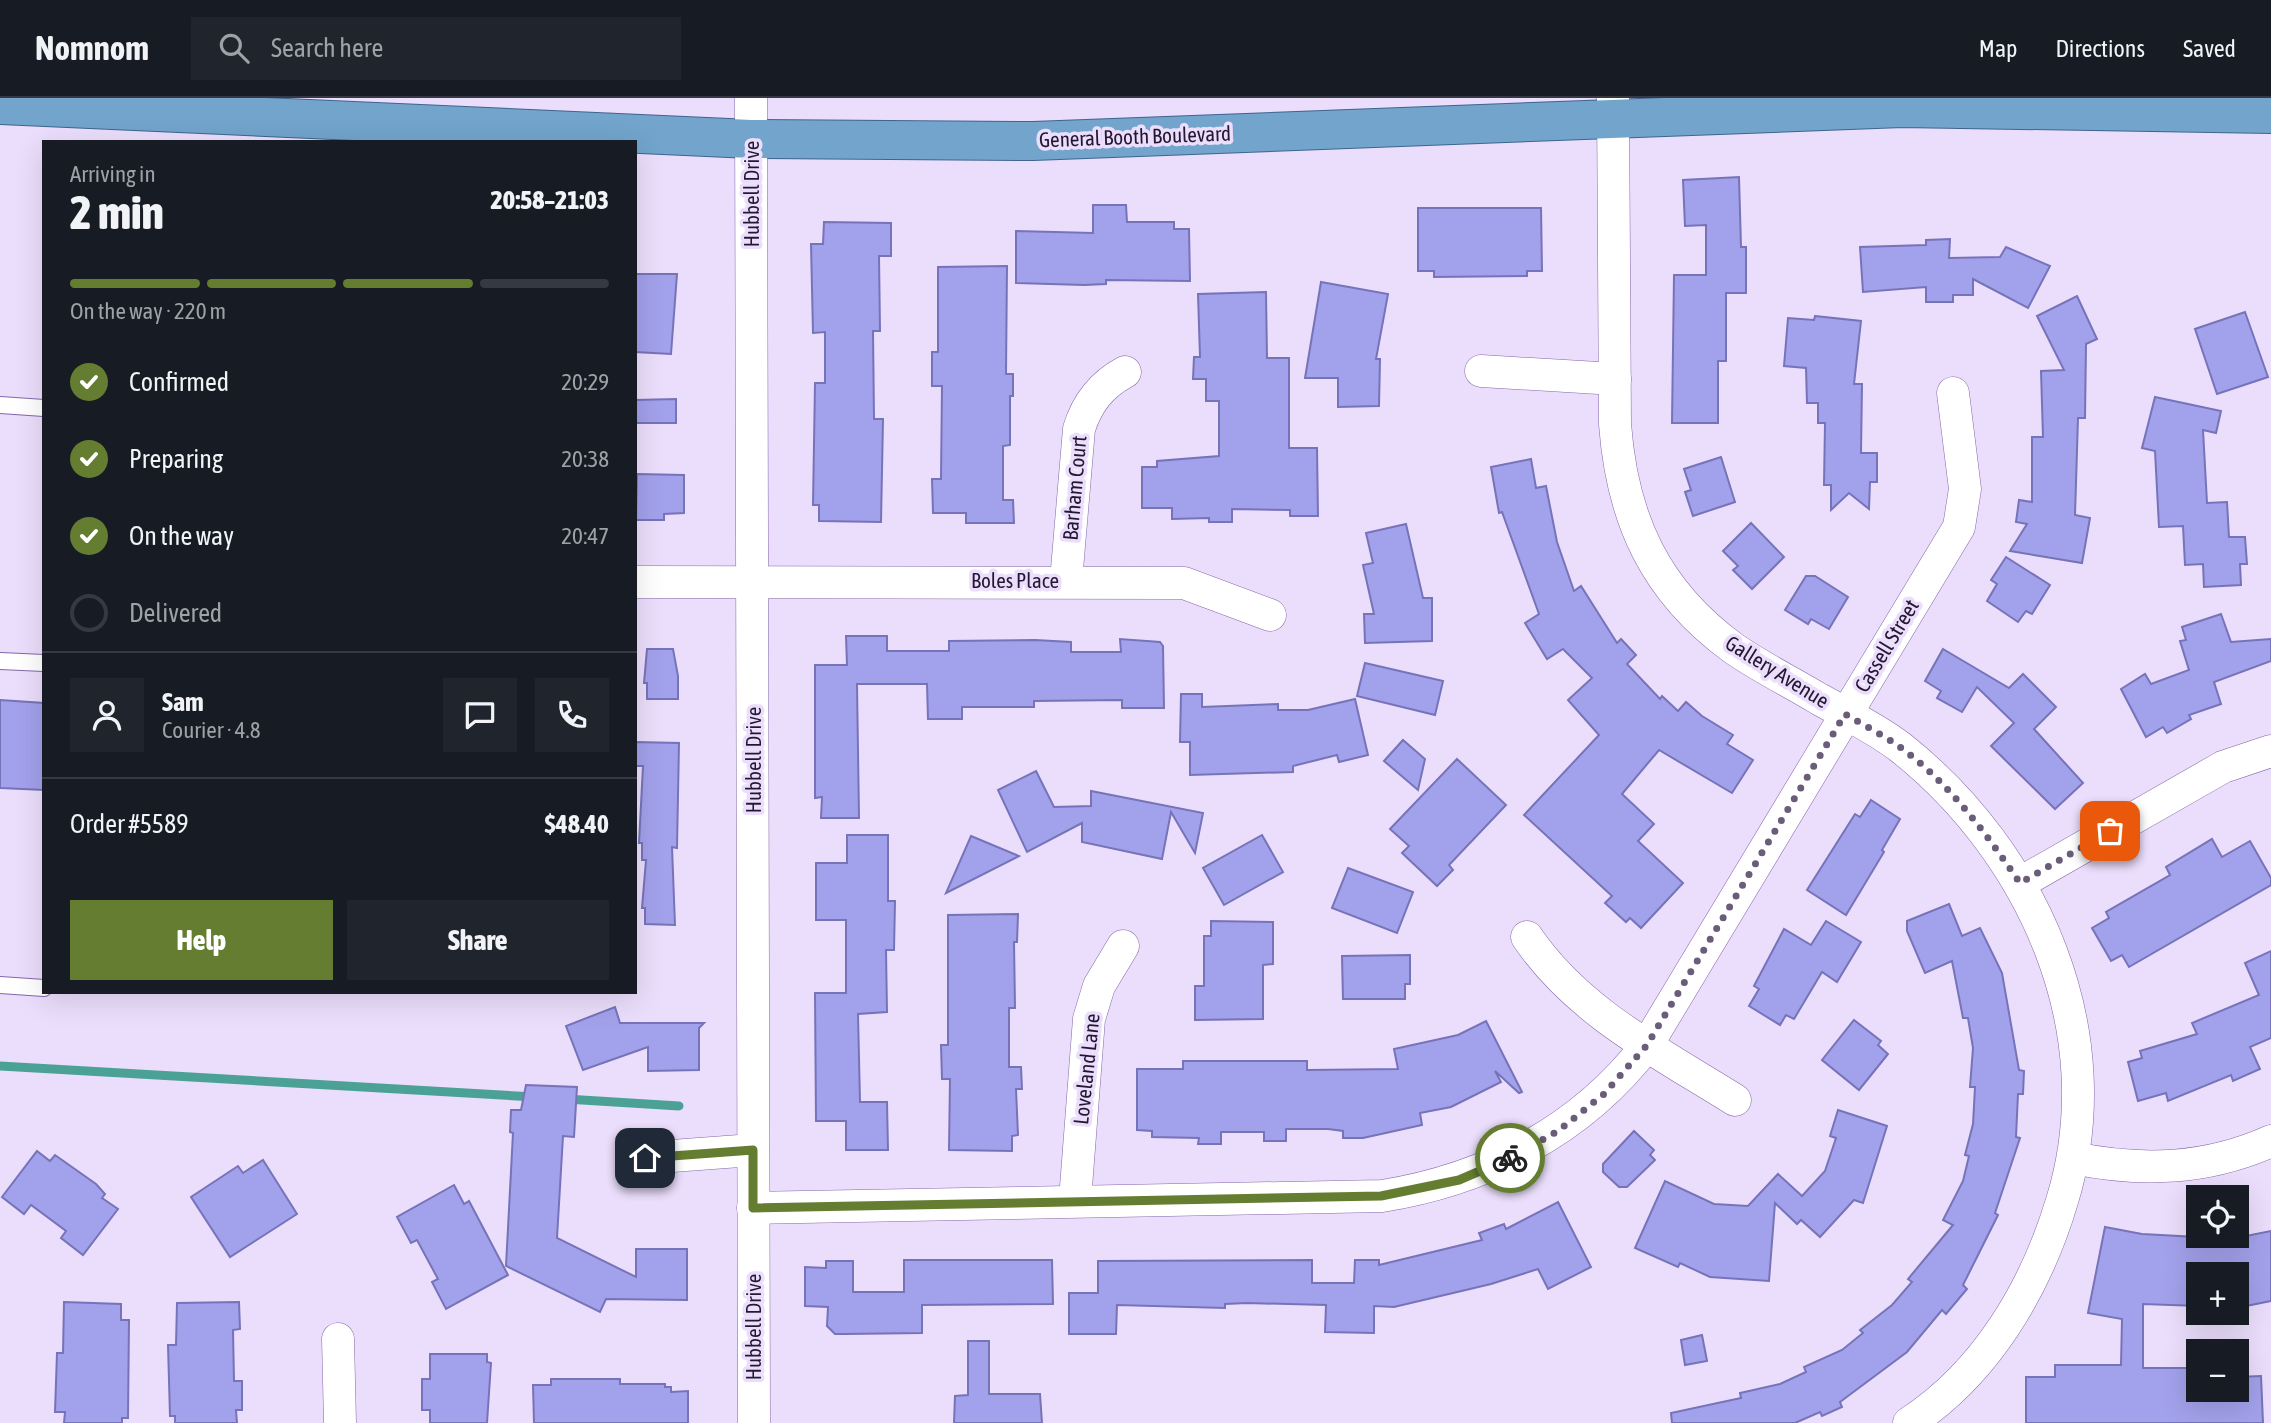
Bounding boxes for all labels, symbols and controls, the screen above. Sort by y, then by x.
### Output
search box [191,17,681,80]
text: Nomnom [35,29,149,67]
icon: search [215,29,253,67]
text: Search here [271,33,383,63]
text: Map [1979,35,2017,62]
text: Directions [2055,35,2145,62]
text: Saved [2183,35,2236,62]
street label: General Booth Boulevard [1039,121,1231,151]
street label: Hubbell Drive [739,141,763,247]
text: Arriving in [70,161,156,187]
text: 20:58–21:03 [491,185,609,215]
text: 2 min [70,186,164,239]
text: On the way · 220 m [70,298,226,324]
icon: check [70,363,108,401]
text: Confirmed [129,367,229,397]
text: 20:29 [561,369,609,395]
street label: Barham Court [1057,434,1091,541]
icon: check [70,440,108,478]
text: Preparing [129,444,223,474]
text: 20:38 [561,446,609,472]
icon: check [70,517,108,555]
text: On the way [129,521,234,551]
text: 20:47 [561,523,609,549]
street label: Boles Place [971,568,1059,592]
street label: Cassell Street [1849,595,1923,696]
text: Delivered [129,598,222,628]
street label: Gallery Avenue [1721,630,1834,712]
button: person [70,678,144,752]
button: chat [443,678,517,752]
button: phone [535,678,609,752]
text: Sam [162,687,204,717]
street label: Hubbell Drive [741,707,765,813]
text: Courier · 4.8 [162,717,261,743]
pin [2080,801,2140,861]
text: Order #5589 [70,809,189,839]
text: $48.40 [545,809,609,839]
icon: bag [2091,812,2129,850]
button: Help [70,900,333,980]
button: Share [347,900,609,980]
street label: Loveland Lane [1068,1012,1104,1126]
courier [1475,1123,1545,1193]
pin [615,1128,675,1188]
icon: home [626,1139,664,1177]
icon: bike [1491,1139,1529,1177]
map controls [2186,1185,2249,1402]
button: locate [2186,1185,2249,1248]
button: + [2186,1262,2249,1325]
street label: Hubbell Drive [741,1274,765,1380]
button: − [2186,1339,2249,1402]

